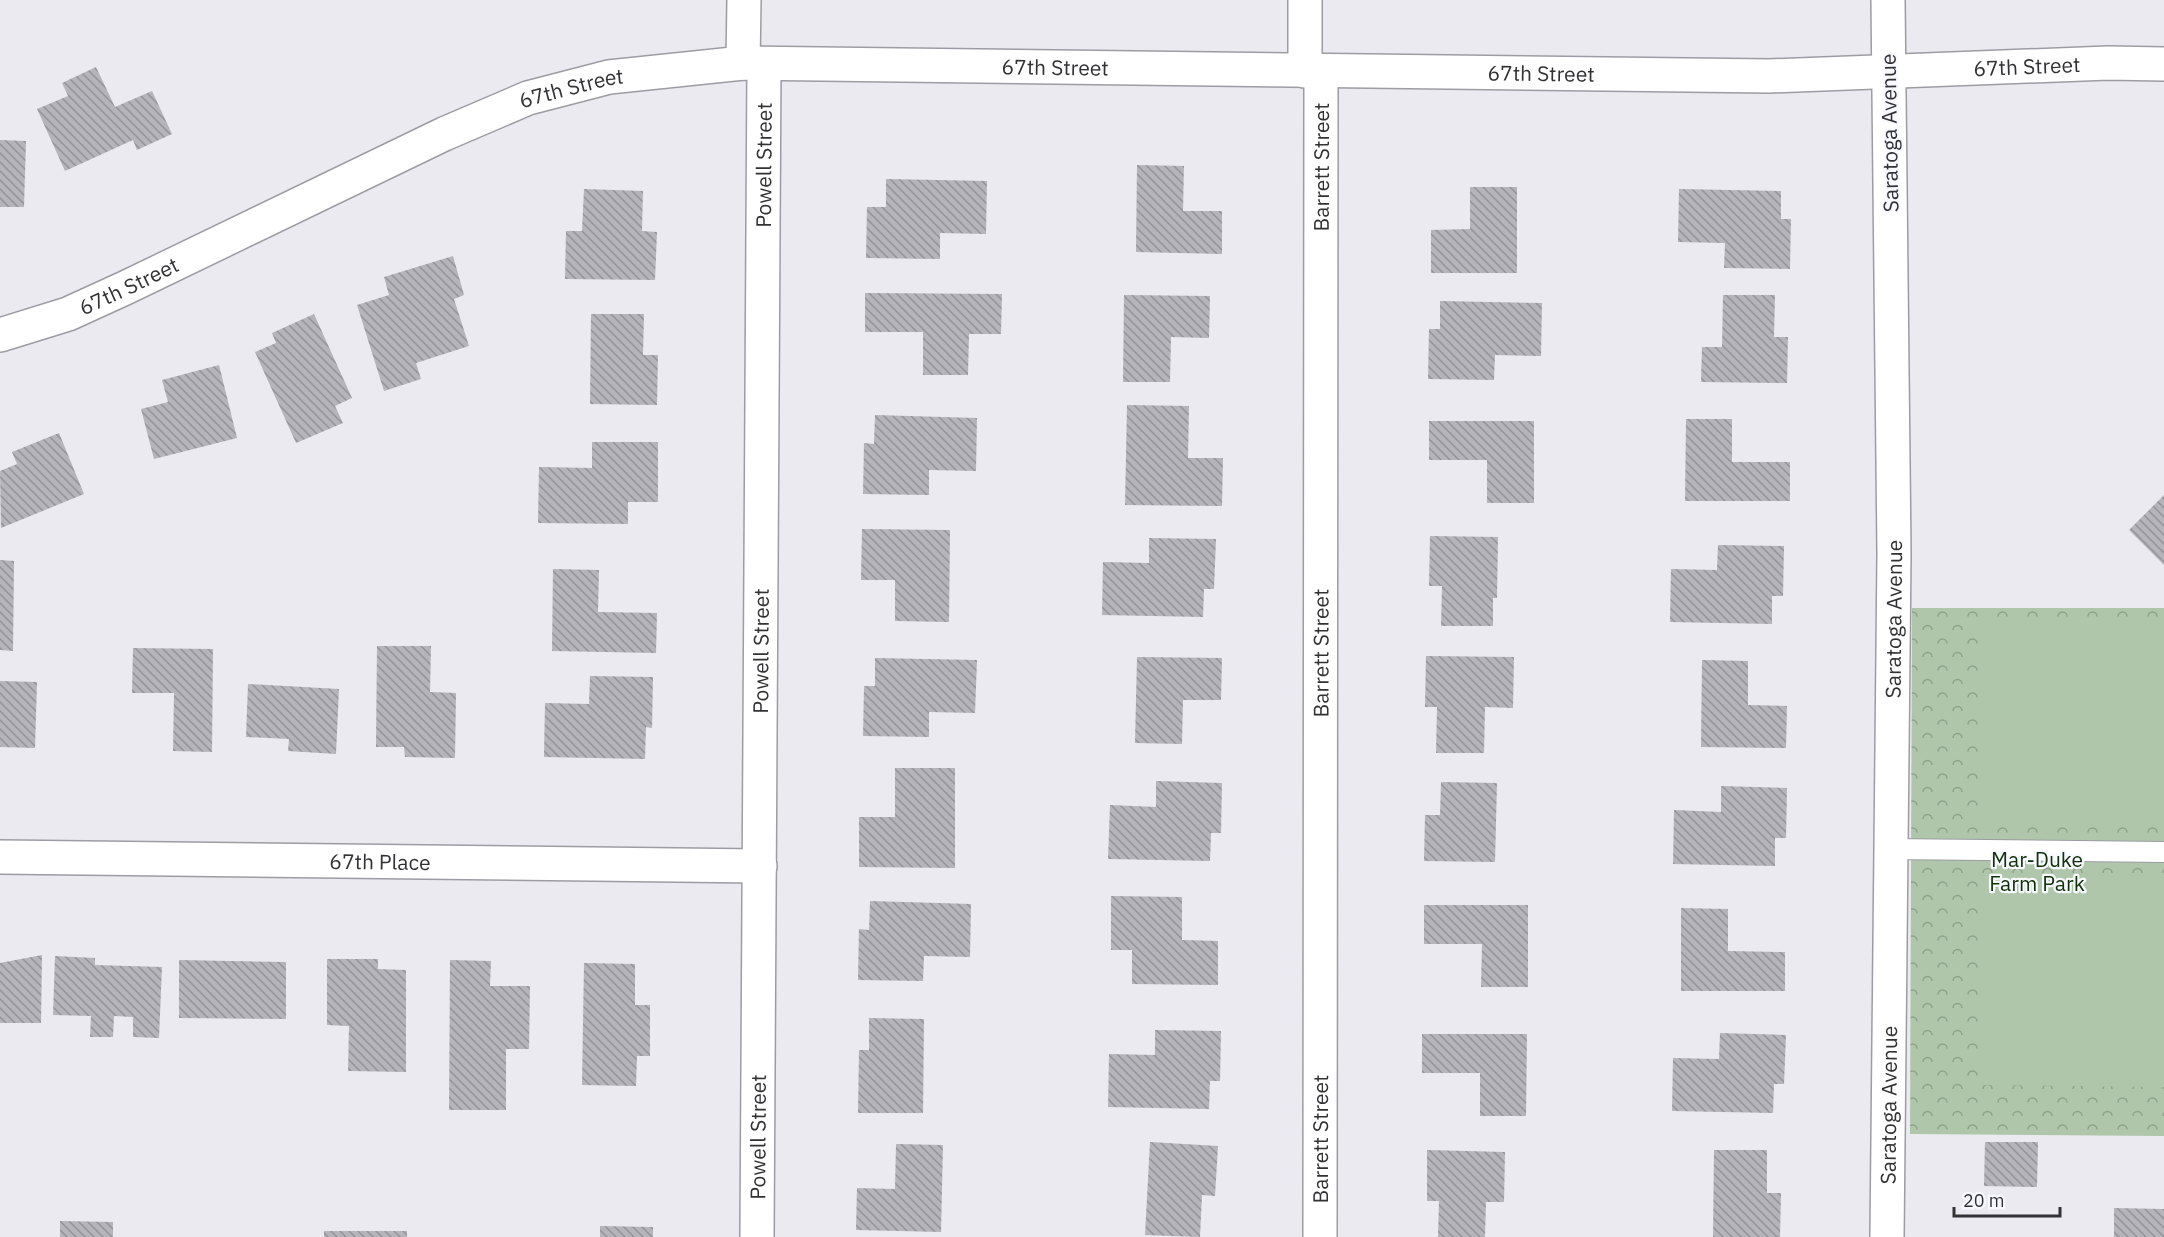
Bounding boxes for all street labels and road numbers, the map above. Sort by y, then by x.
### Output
street label: 67th Street [1973,50,2081,82]
street label: 67th Street [1001,52,1109,82]
street label: Saratoga Avenue [1874,53,1904,213]
street label: 67th Street [1487,58,1595,88]
street label: 67th Street [514,62,625,114]
street label: Powell Street [749,102,778,228]
street label: Barrett Street [1307,103,1335,231]
street label: 67th Street [74,250,183,321]
street label: Saratoga Avenue [1879,540,1908,699]
street label: Powell Street [746,588,775,714]
street label: Barrett Street [1306,589,1335,717]
street label: 67th Place [329,847,431,876]
street label: Saratoga Avenue [1874,1026,1903,1184]
street label: Powell Street [743,1074,772,1200]
street label: Barrett Street [1306,1075,1334,1203]

